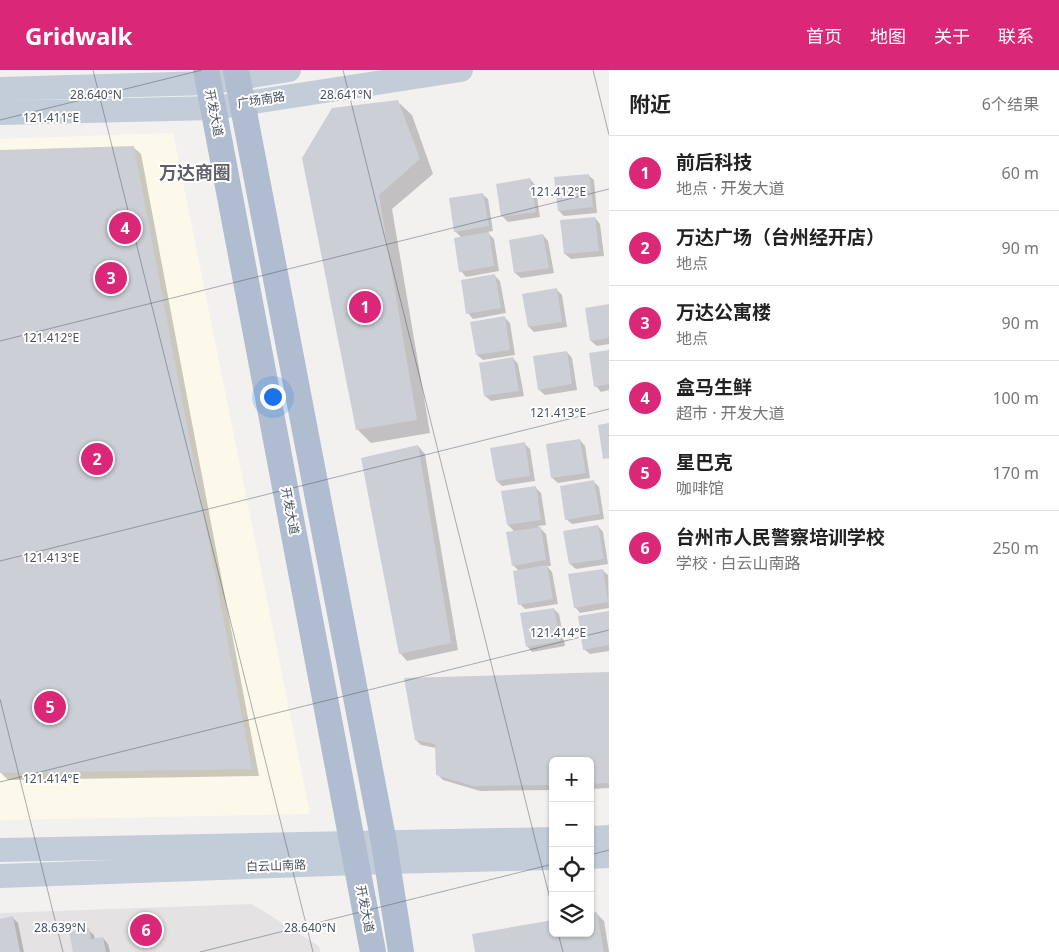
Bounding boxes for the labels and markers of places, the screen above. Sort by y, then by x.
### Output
pin: 4 [109,209,141,247]
pin: 3 [95,259,127,297]
pin: 1 [349,288,381,326]
pin: 2 [81,440,113,478]
pin: 5 [34,688,66,726]
pin: 6 [130,911,162,949]

